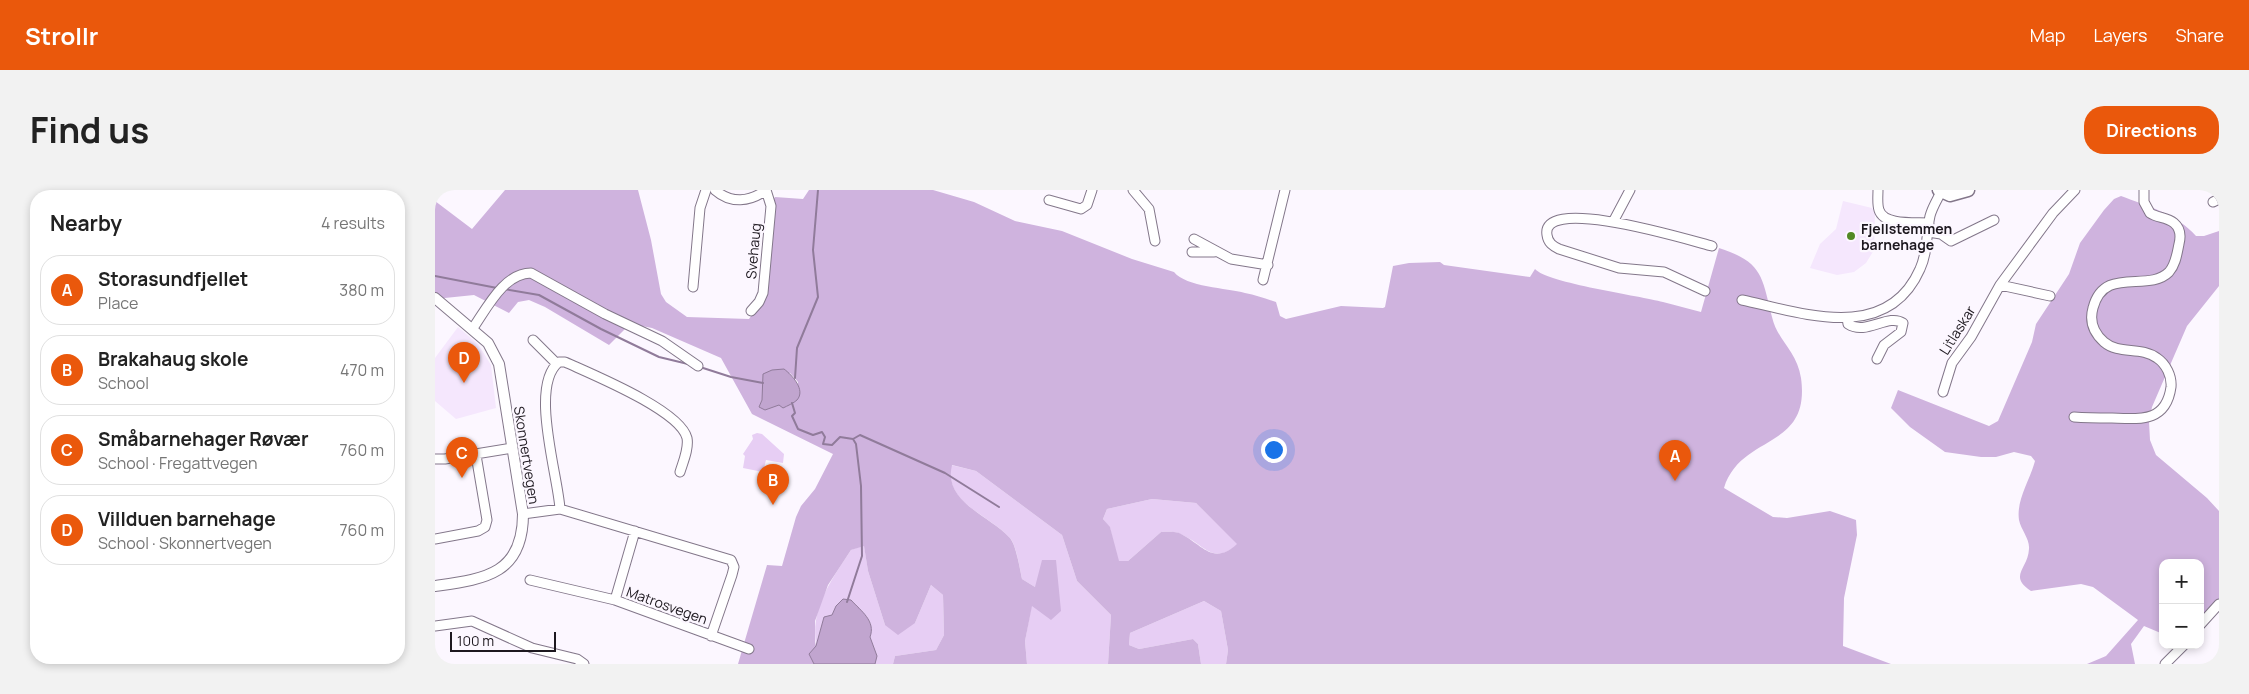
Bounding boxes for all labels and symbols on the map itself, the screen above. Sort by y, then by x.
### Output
place label: Fjellstemmen barnehage [1861,219,1952,254]
street label: Svehaug [741,222,765,280]
marker: Fjellstemmen barnehage [1845,230,1857,242]
street label: Litlaskar [1935,302,1979,358]
pin: D [448,342,480,383]
street label: Skonnertvegen [510,405,544,505]
pin: C [446,437,478,478]
your location [1261,437,1287,463]
pin: A [1659,440,1691,481]
pin: B [757,464,789,505]
street label: Matrosvegen [624,582,710,628]
scale bar [450,629,556,652]

